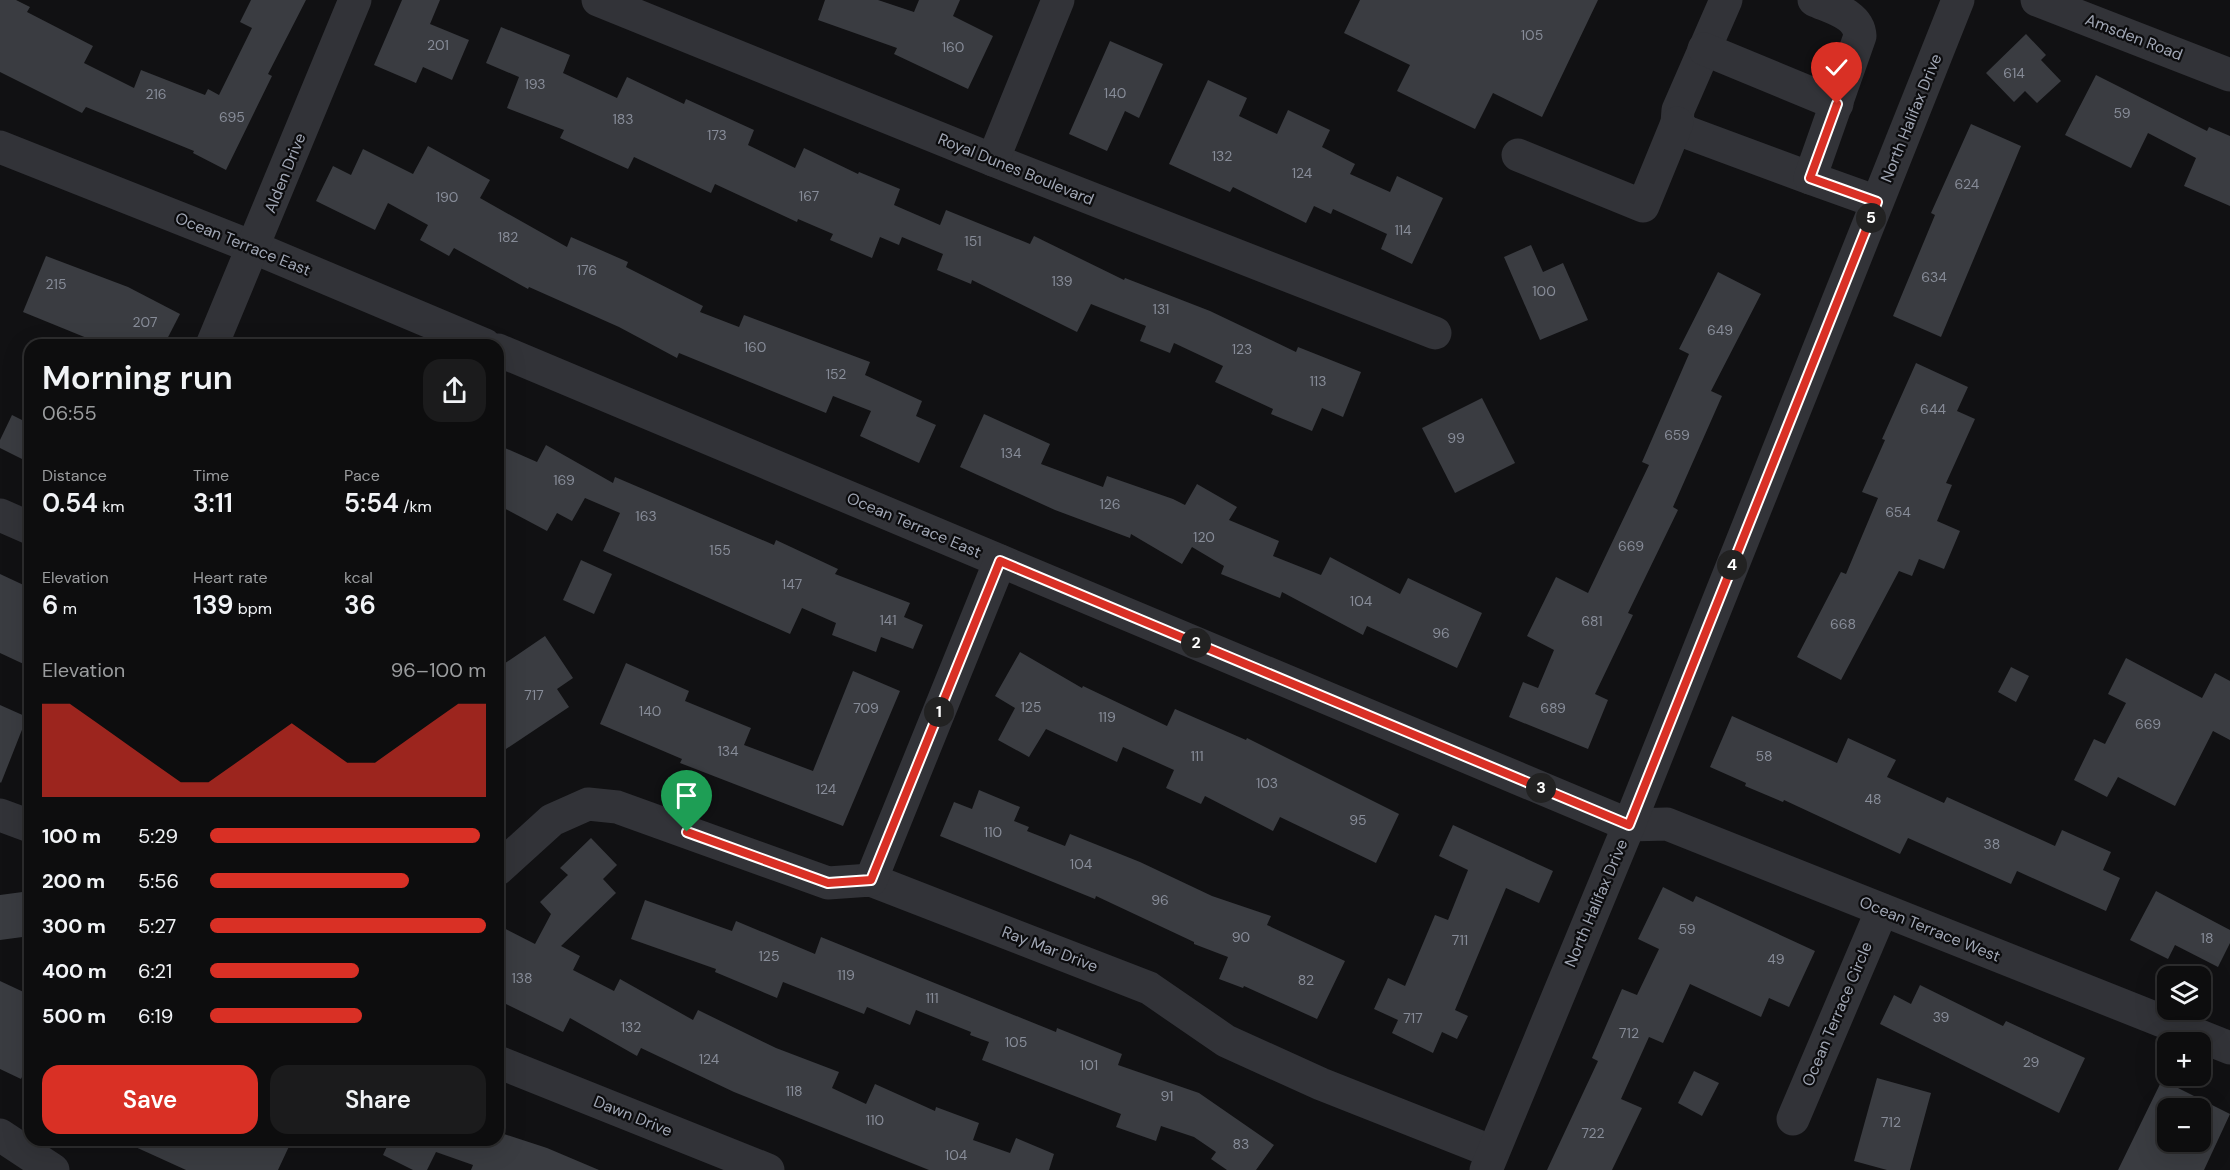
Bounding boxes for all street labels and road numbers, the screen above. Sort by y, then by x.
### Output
street label: Amsden Road [2082,9,2186,65]
street label: North Halifax Drive [1876,51,1946,185]
street label: Royal Dunes Boulevard [935,128,1097,210]
street label: Alden Drive [259,130,311,216]
street label: Ocean Terrace East [172,207,314,281]
street label: Ocean Terrace East [844,487,984,563]
street label: North Halifax Drive [1560,836,1632,970]
street label: Ocean Terrace West [1856,891,2004,967]
street label: Ray Mar Drive [999,921,1101,977]
street label: Ocean Terrace Circle [1797,938,1877,1090]
street label: Dawn Drive [591,1091,675,1141]

